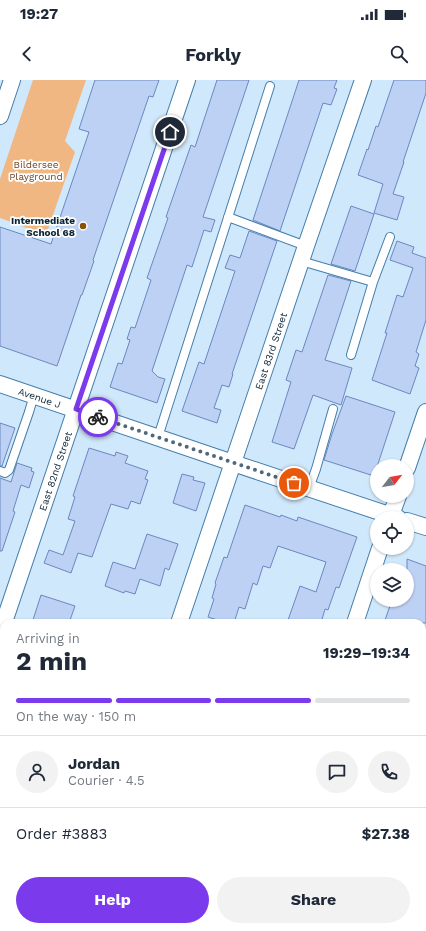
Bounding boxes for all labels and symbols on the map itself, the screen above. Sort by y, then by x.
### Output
pin [153,115,187,149]
park label: Bildersee Playground [9,159,63,182]
place label: Intermediate School 68 [11,215,75,238]
marker: Intermediate School 68 [78,221,88,231]
street label: East 83rd Street [253,310,289,391]
street label: Avenue J [17,386,62,410]
courier [78,397,118,437]
street label: East 82nd Street [37,429,74,512]
north arrow [370,459,414,503]
pin [277,466,311,500]

